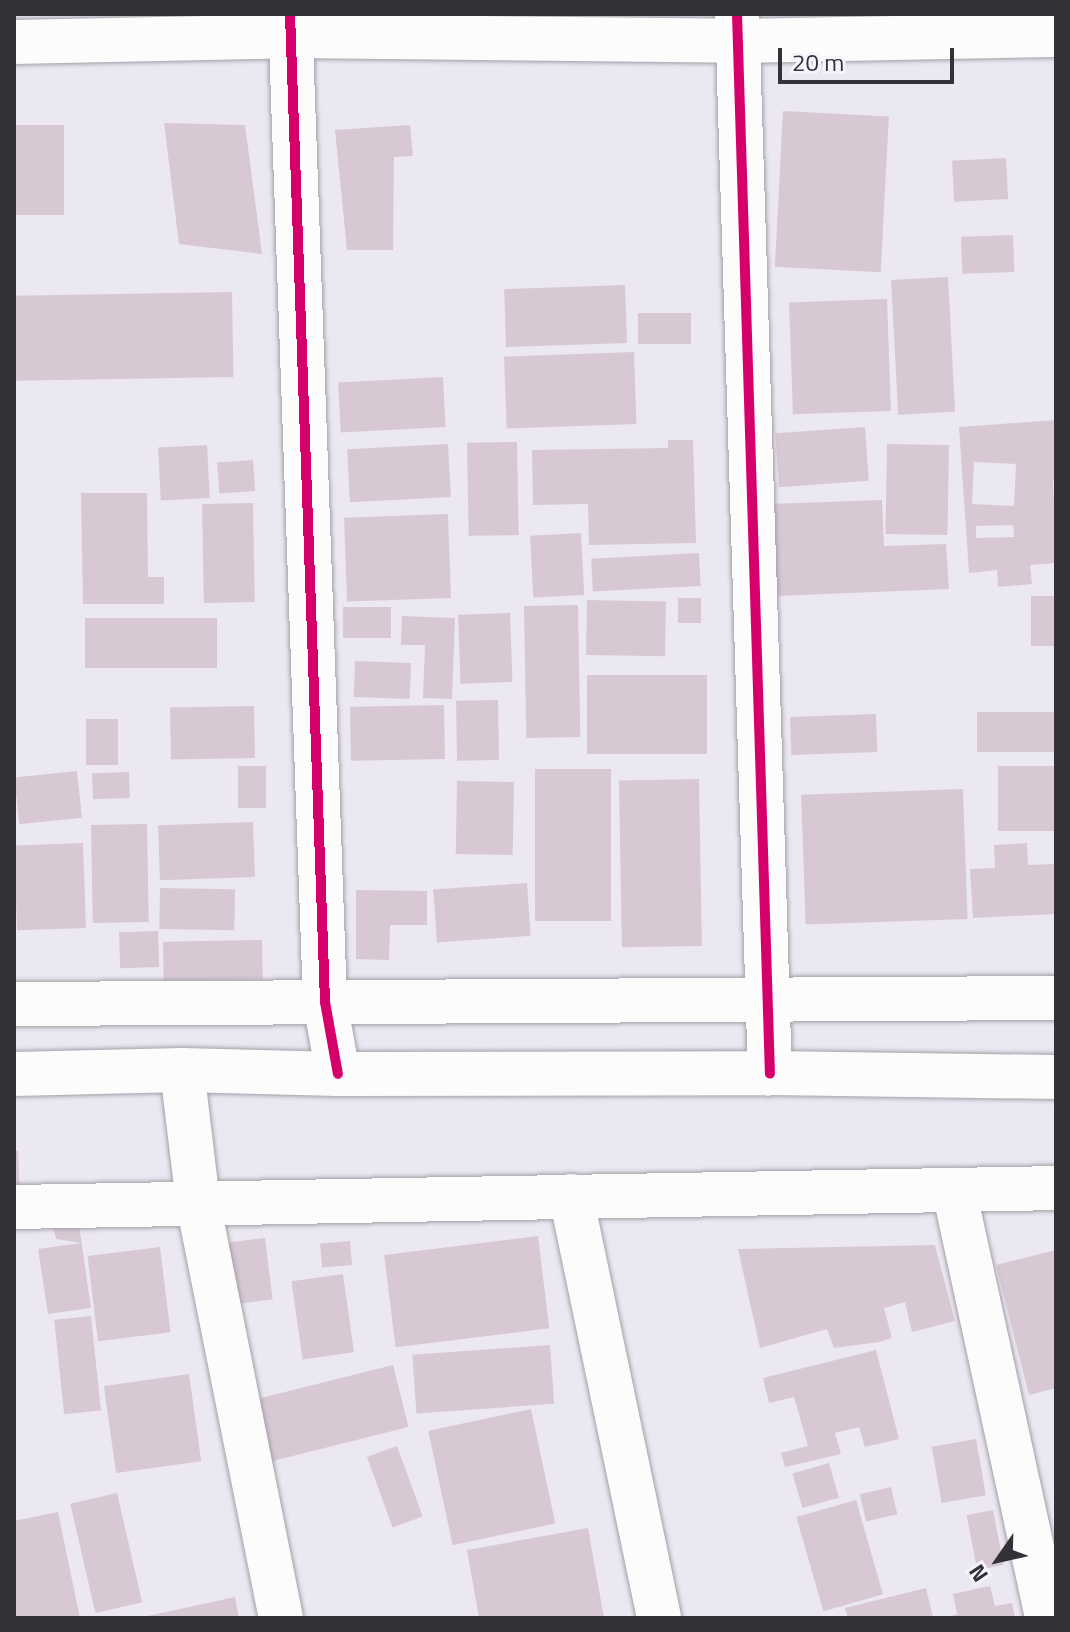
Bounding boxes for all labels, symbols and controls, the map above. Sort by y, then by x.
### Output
scale bar [782,32,958,82]
text: 20 m [792,44,844,80]
north arrow [958,1520,1038,1600]
text: N [960,1558,996,1589]

